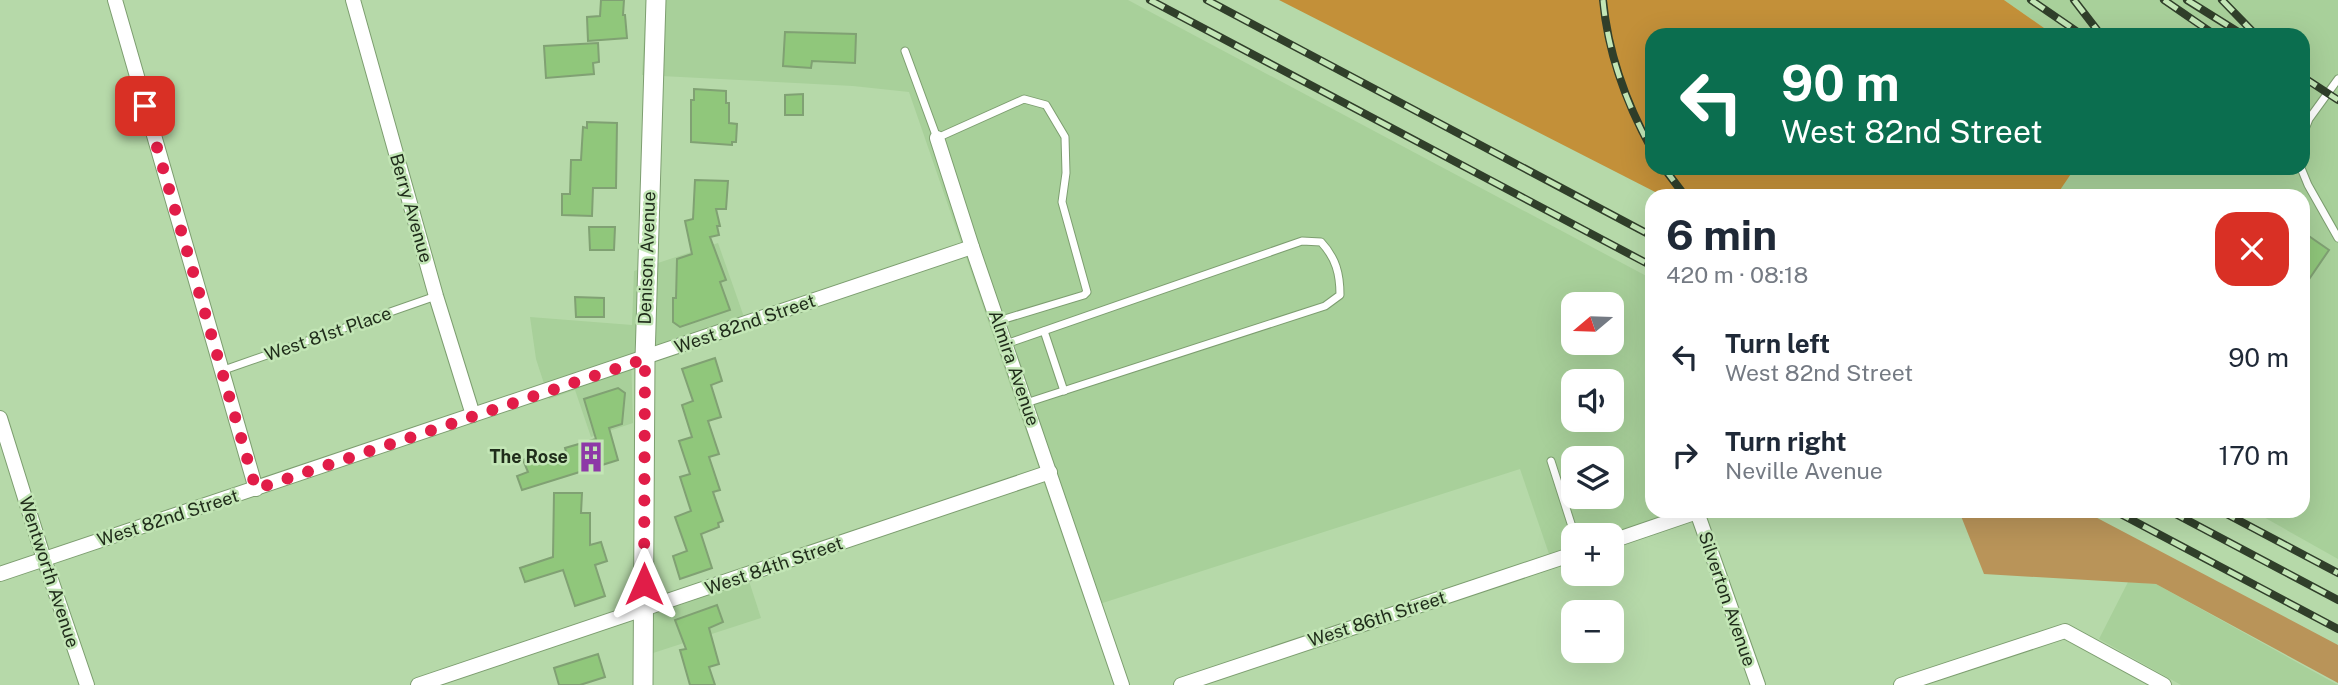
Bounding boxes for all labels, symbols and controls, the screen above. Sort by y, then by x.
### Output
text: 90 m [1781,54,1900,112]
icon: left [1666,56,1757,147]
pin [115,76,175,136]
icon: arrive [126,87,164,125]
text: West 82nd Street [1781,113,2043,150]
street label: Berry Avenue [386,151,437,265]
street label: Denison Avenue [634,191,659,325]
text: 6 min [1666,210,1777,259]
button: close [2215,212,2289,286]
text: 420 m · 08:18 [1666,261,1808,288]
street label: West 82nd Street [672,290,818,357]
north arrow [1561,292,1624,355]
map controls [1561,292,1624,663]
street label: West 81st Place [262,302,394,365]
street label: Almira Avenue [985,307,1044,429]
text: Turn left [1725,328,1830,359]
icon: left [1666,338,1704,376]
text: 90 m [2228,342,2289,373]
text: West 82nd Street [1725,359,1913,386]
button: sound [1561,369,1624,432]
text: Turn right [1725,426,1847,457]
icon: right [1666,436,1704,474]
building icon: The Rose [574,440,608,474]
text: 170 m [2219,440,2289,471]
place label: The Rose [489,446,568,467]
button: layers [1561,446,1624,509]
text: Neville Avenue [1725,457,1883,484]
street label: West 82nd Street [95,485,241,550]
street label: Wentworth Avenue [15,493,84,650]
button: + [1561,523,1624,586]
street label: Silverton Avenue [1695,529,1760,669]
street label: West 84th Street [702,532,845,599]
position arrow [607,547,681,621]
street label: West 86th Street [1305,586,1448,651]
button: − [1561,600,1624,663]

